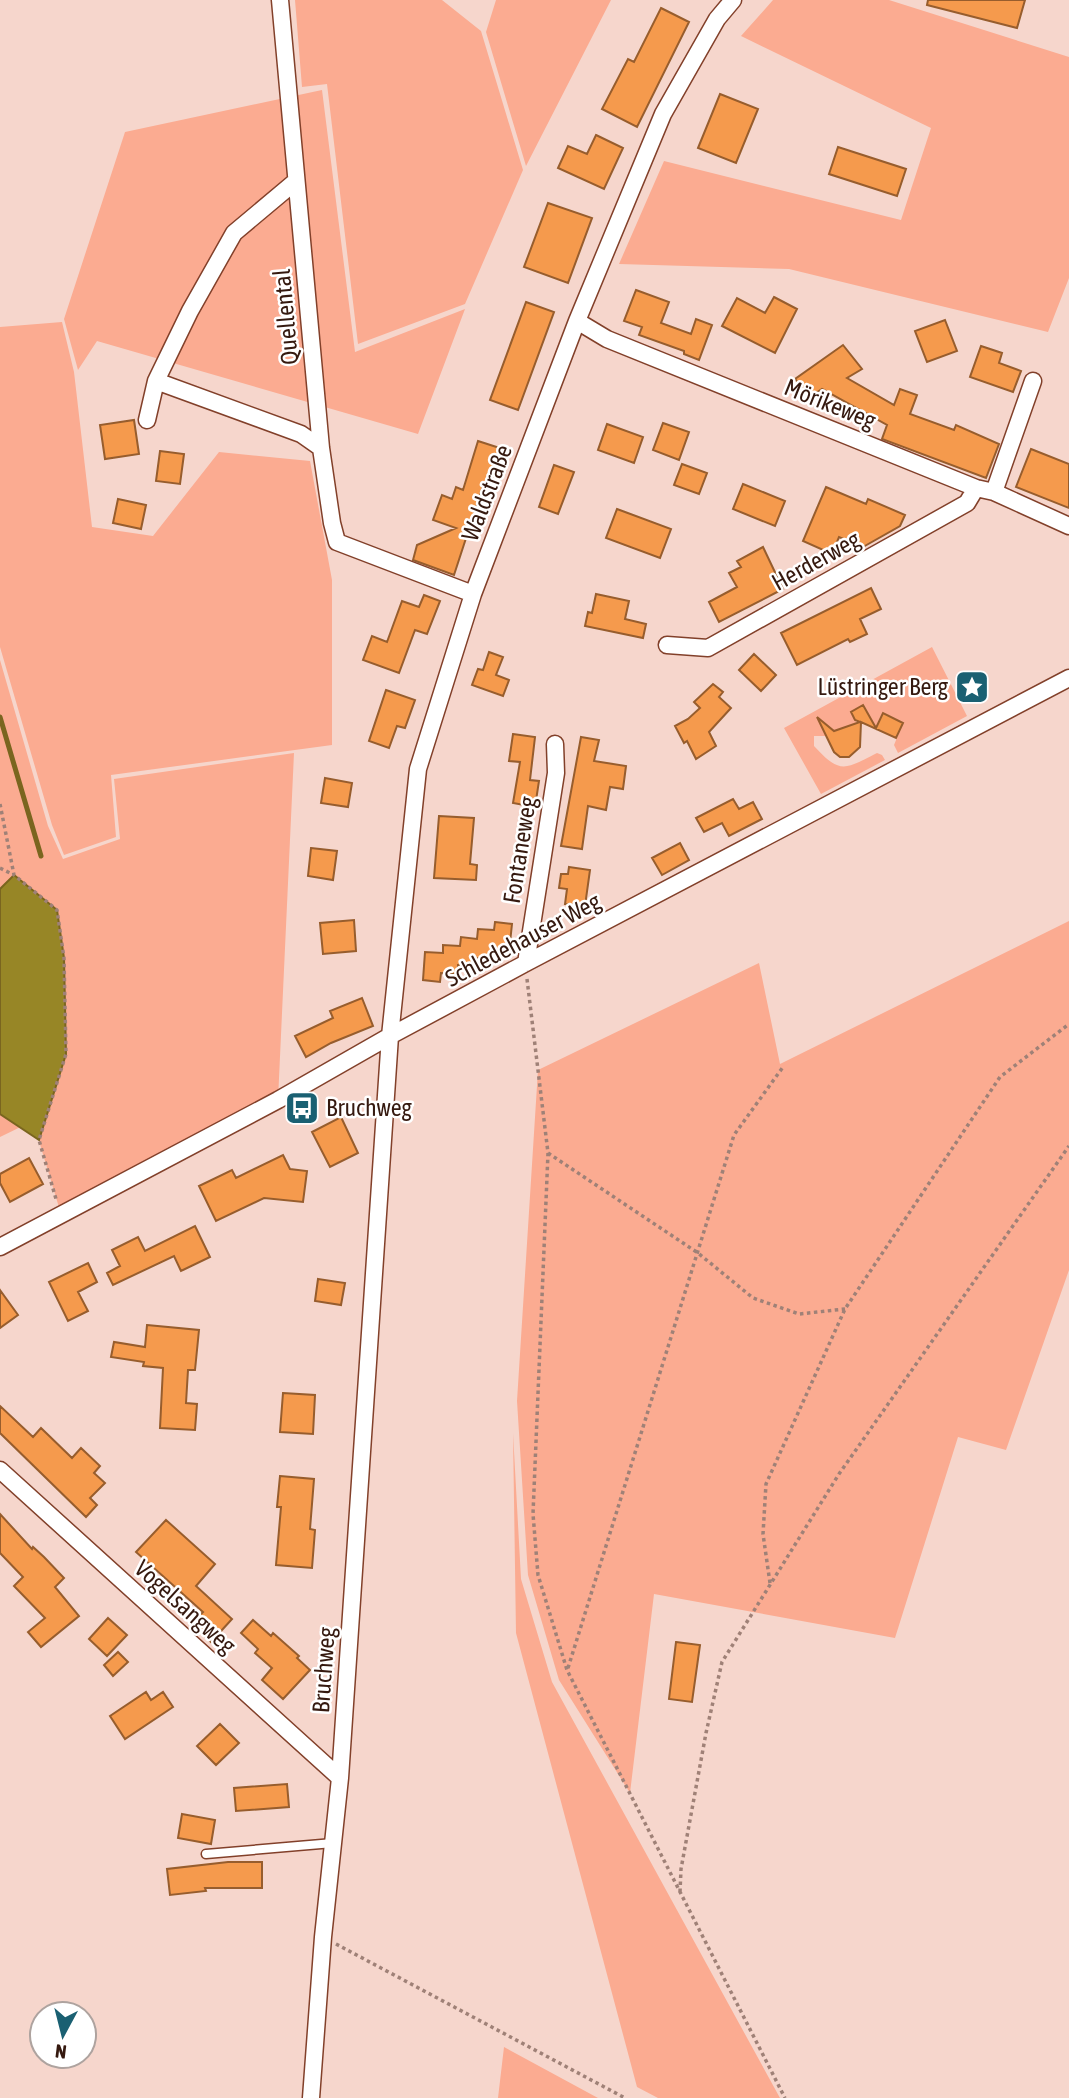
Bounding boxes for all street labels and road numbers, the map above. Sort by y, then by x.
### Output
street label: Quellental [268,267,303,366]
street label: Mörikeweg [781,373,880,434]
street label: Waldstraße [456,441,517,545]
street label: Herderweg [767,525,865,596]
street label: Fontaneweg [498,794,541,905]
street label: Schledehauser Weg [441,887,606,992]
street label: Vogelsangweg [129,1554,242,1659]
street label: Bruchweg [307,1626,340,1714]

